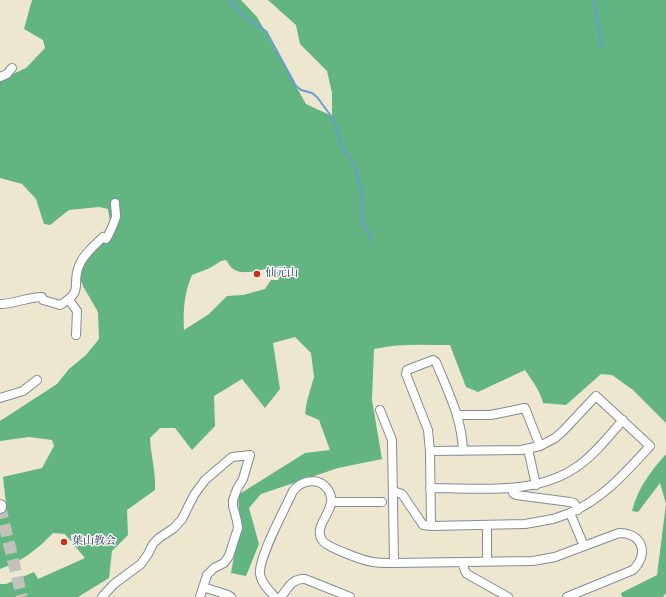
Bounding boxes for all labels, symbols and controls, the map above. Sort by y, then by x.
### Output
place label: 仙元山 [265,267,298,281]
marker: 仙元山 [252,269,262,279]
place label: 葉山教会 [72,535,116,549]
marker: 葉山教会 [59,537,69,547]

